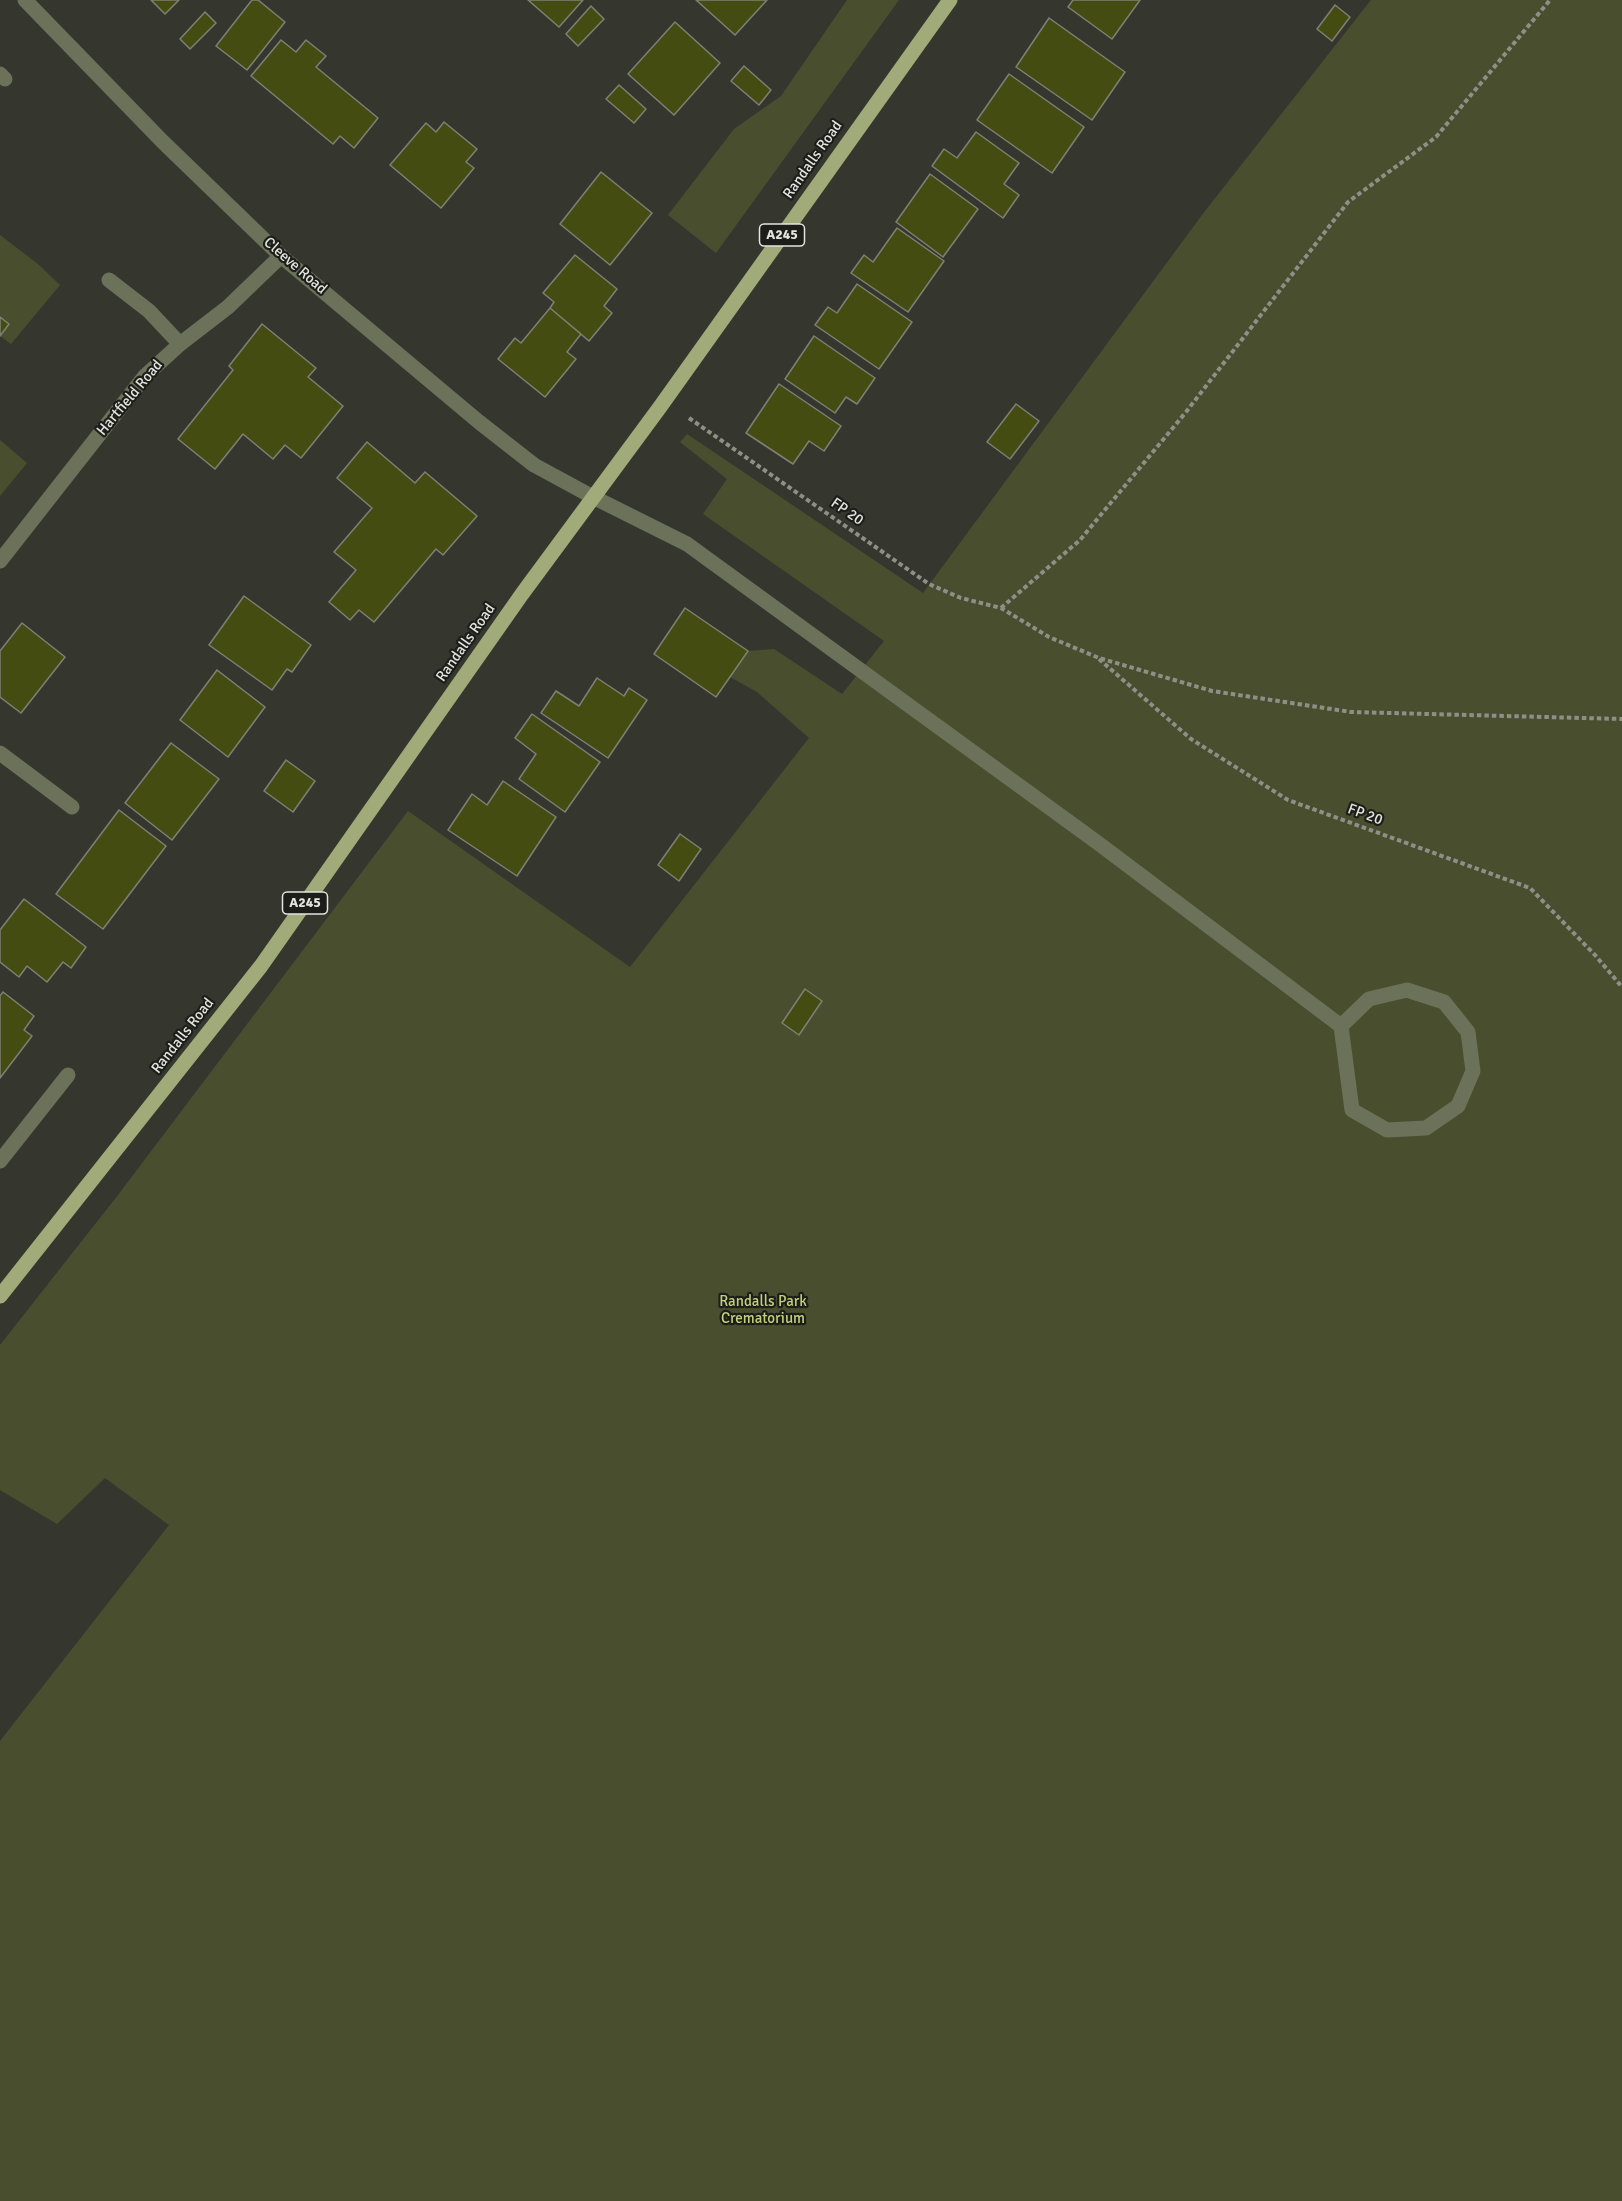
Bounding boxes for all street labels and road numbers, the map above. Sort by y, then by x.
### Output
street label: Randalls Road [780,118,846,202]
road number: A245 [760,224,804,246]
street label: Cleeve Road [260,234,330,298]
street label: Hartfield Road [93,357,167,439]
street label: FP 20 [827,494,867,530]
street label: Randalls Road [433,601,499,685]
street label: FP 20 [1345,800,1385,830]
road number: A245 [282,892,328,914]
street label: Randalls Road [148,995,218,1077]

